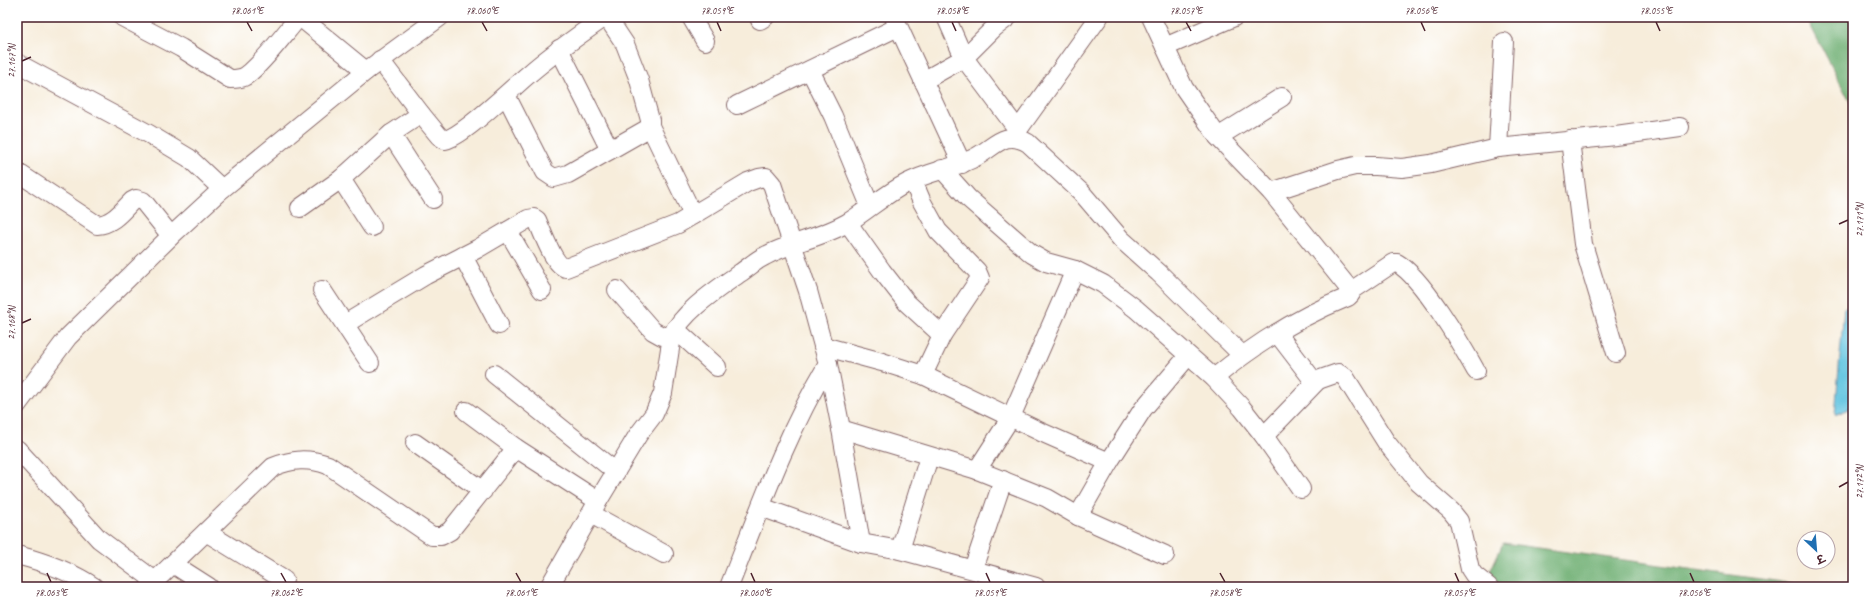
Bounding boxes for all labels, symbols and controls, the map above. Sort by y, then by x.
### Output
text: 78.061°E [231,4,265,17]
text: 78.060°E [466,4,500,17]
text: 78.059°E [701,4,735,17]
text: 78.058°E [936,4,970,17]
text: 78.057°E [1170,4,1204,17]
text: 78.056°E [1405,4,1439,17]
text: 78.055°E [1640,4,1674,17]
text: 27.167°N [5,42,18,78]
text: 27.171°N [1853,201,1866,237]
text: 27.168°N [5,304,18,340]
text: 27.172°N [1853,463,1866,499]
north arrow [1796,530,1836,570]
text: उ [1813,551,1828,568]
text: 78.063°E [35,586,69,599]
text: 78.062°E [270,586,304,599]
text: 78.061°E [505,586,539,599]
text: 78.060°E [739,586,773,599]
text: 78.059°E [974,586,1008,599]
text: 78.058°E [1209,586,1243,599]
text: 78.057°E [1443,586,1477,599]
text: 78.056°E [1678,586,1712,599]

